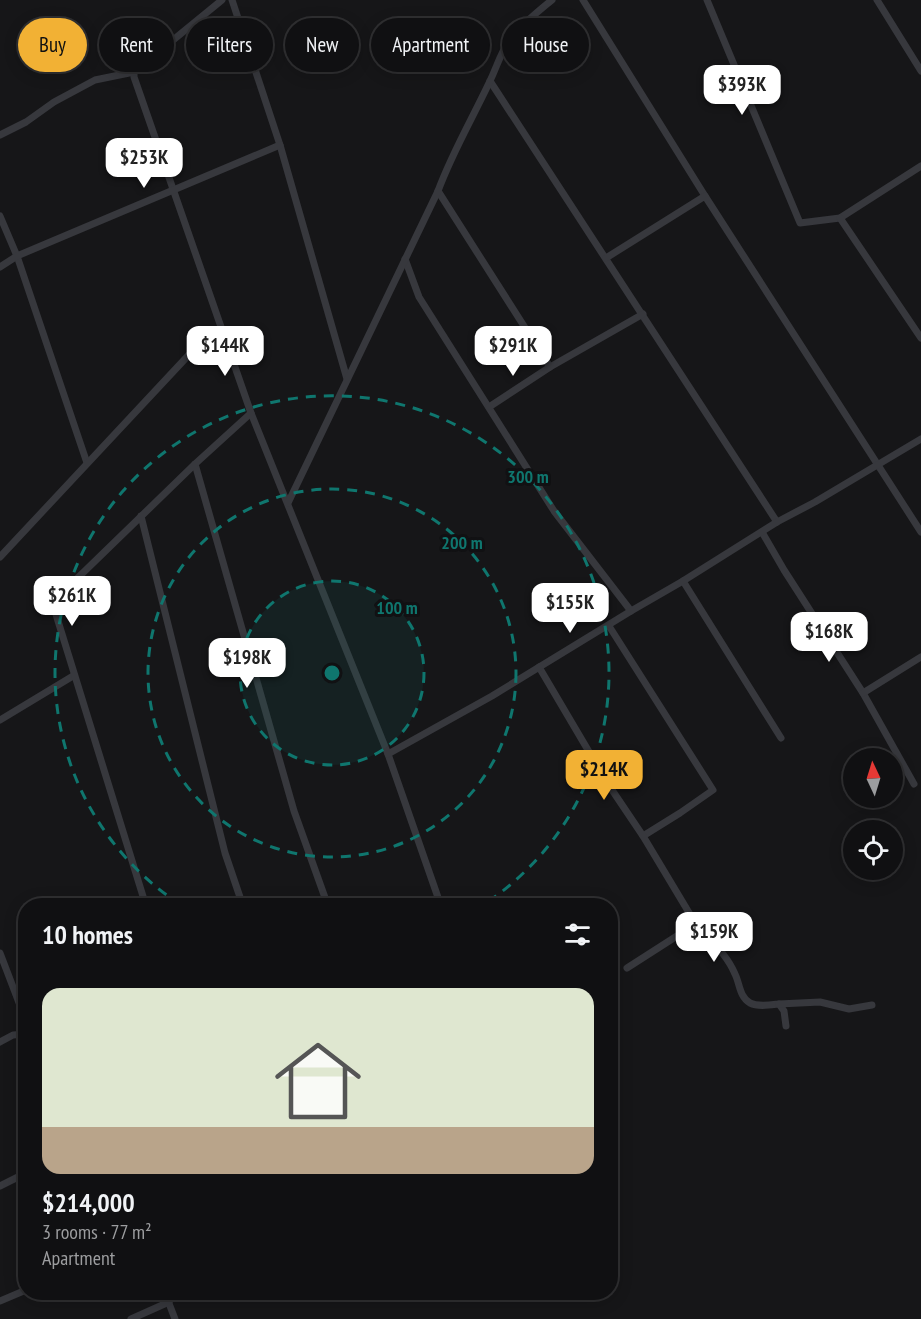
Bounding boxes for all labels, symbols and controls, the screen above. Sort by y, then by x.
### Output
chip: Buy [18,18,87,72]
chip: Rent [99,18,174,72]
chip: Filters [186,18,273,72]
chip: New [285,18,359,72]
chip: Apartment [371,18,490,72]
chip: House [502,18,589,72]
pin: $393K [700,65,784,116]
text: $393K [718,71,766,97]
pin: $253K [102,138,186,189]
text: $253K [120,144,168,170]
pin: $144K [183,326,267,377]
pin: $291K [471,326,555,377]
text: $144K [201,332,249,358]
text: $291K [489,332,537,358]
text: 300 m [507,465,549,488]
text: 200 m [441,531,483,554]
pin: $261K [30,576,114,627]
text: $261K [48,582,96,608]
pin: $155K [528,583,612,634]
text: $155K [546,589,594,615]
text: 100 m [376,596,418,619]
pin: $168K [787,612,871,663]
text: $168K [805,618,853,644]
pin: $198K [205,638,289,689]
text: $198K [223,644,271,670]
centre of rings [322,663,342,683]
north arrow [843,748,903,808]
map controls [843,748,903,880]
pin: $214K [562,750,646,801]
text: $214K [580,756,628,782]
button: locate [843,820,903,880]
pin: $159K [672,912,756,963]
text: 10 homes [42,918,133,951]
icon: filters [561,918,594,951]
text: $159K [690,918,738,944]
icon: home [264,1027,372,1135]
text: $214,000 [42,1186,135,1219]
text: 3 rooms · 77 m² [42,1219,152,1245]
text: Apartment [42,1245,115,1271]

